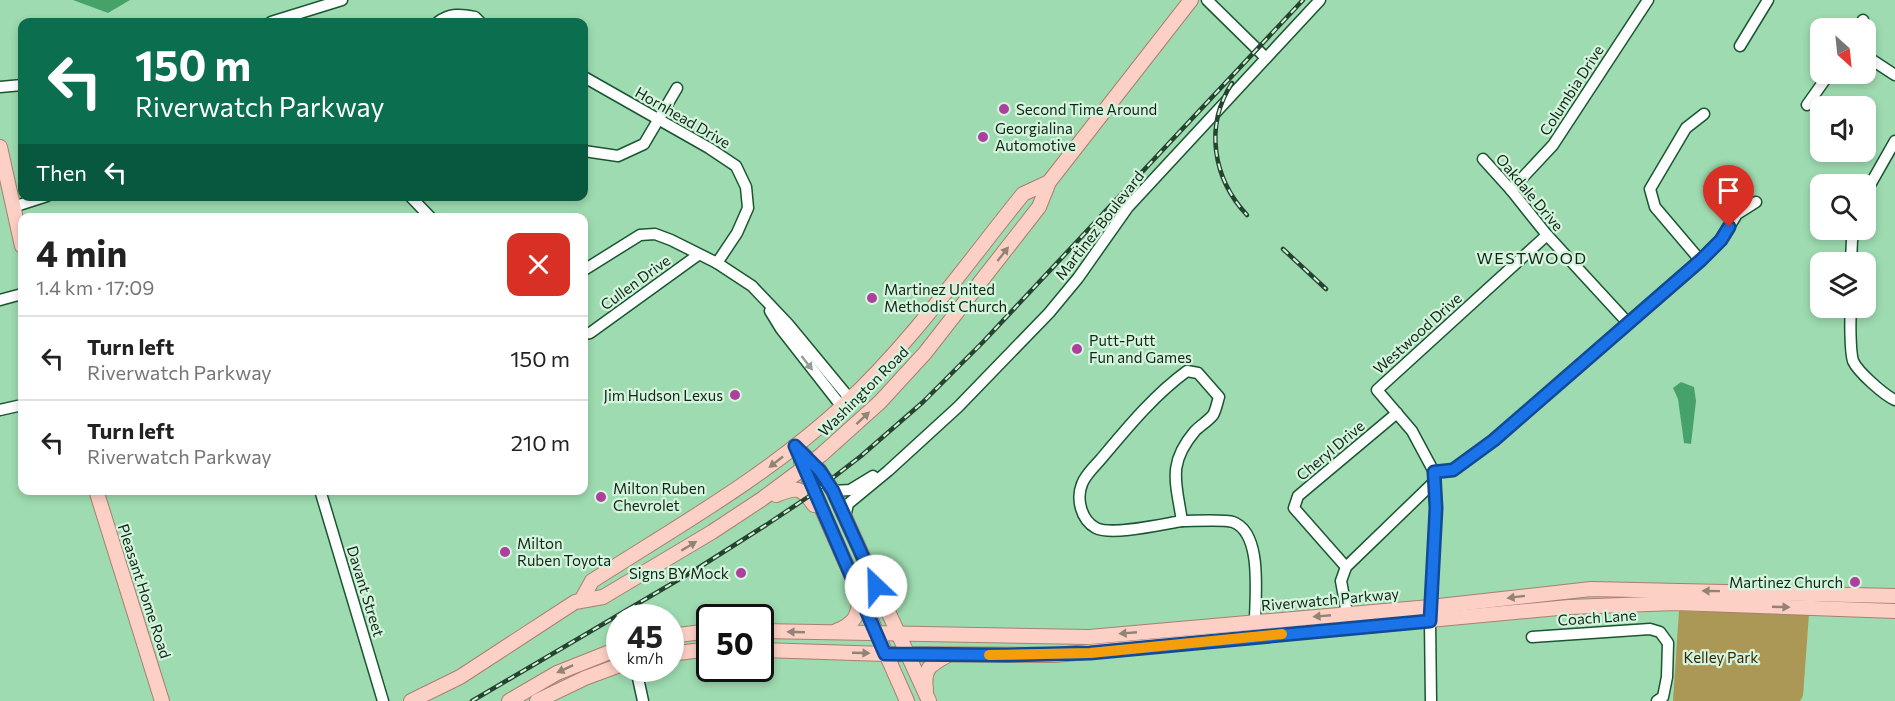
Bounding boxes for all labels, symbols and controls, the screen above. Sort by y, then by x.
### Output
north arrow [1810,18,1876,84]
map controls [1810,18,1876,318]
text: 150 m [135,38,251,90]
street label: Columbia Drive [1535,41,1607,139]
icon: left [36,42,114,120]
street label: Hornhead Drive [632,82,734,152]
text: Riverwatch Parkway [135,90,384,123]
button: sound [1810,96,1876,162]
place label: Second Time Around [1016,100,1157,118]
marker: Second Time Around [997,102,1011,116]
place label: Georgialina Automotive [995,119,1076,154]
marker: Georgialina Automotive [976,130,990,144]
street label: Oakdale Drive [1492,150,1568,234]
icon: left [99,156,132,189]
text: Then [36,159,87,186]
pin [1703,165,1754,227]
street label: Martinez Boulevard [1051,167,1147,283]
icon: arrive [1712,174,1745,207]
button: search [1810,174,1876,240]
text: 4 min [36,230,127,274]
button: close [507,233,570,296]
one-way arrow [997,246,1009,262]
district label: WESTWOOD [1476,248,1588,267]
street label: Cullen Drive [597,251,673,313]
button: layers [1810,252,1876,318]
text: 1.4 km · 17:09 [36,275,155,299]
place label: Martinez United Methodist Church [884,280,1007,315]
street label: Westwood Drive [1369,289,1465,377]
marker: Martinez United Methodist Church [865,291,879,305]
place label: Putt-Putt Fun and Games [1089,331,1192,366]
text: Turn left [87,333,174,360]
icon: left [36,342,69,375]
street label: Washington Road [814,342,912,440]
marker: Putt-Putt Fun and Games [1070,342,1084,356]
text: 150 m [510,345,570,372]
one-way arrow [801,355,814,371]
text: Riverwatch Parkway [87,360,272,384]
place label: Jim Hudson Lexus [604,386,723,404]
marker: Jim Hudson Lexus [728,388,742,402]
one-way arrow [855,412,870,425]
street label: Cheryl Drive [1292,416,1368,484]
text: Turn left [87,417,174,444]
icon: left [36,426,69,459]
text: 210 m [511,429,570,456]
text: Riverwatch Parkway [87,444,272,468]
one-way arrow [768,455,783,467]
place label: Milton Ruben Chevrolet [613,479,705,514]
marker: Milton Ruben Chevrolet [594,490,608,504]
street label: Pleasant Home Road [115,521,175,661]
place label: Milton Ruben Toyota [517,534,611,569]
one-way arrow [681,540,697,551]
street label: Davant Street [344,543,388,639]
marker: Milton Ruben Toyota [498,545,512,559]
position arrow [844,554,908,618]
place label: Signs BY Mock [629,564,729,582]
marker: Signs BY Mock [734,566,748,580]
place label: Martinez Church [1729,573,1843,591]
marker: Martinez Church [1848,575,1862,589]
street label: Riverwatch Parkway [1260,584,1400,614]
one-way arrow [1701,586,1720,596]
one-way arrow [1507,593,1526,602]
one-way arrow [1772,602,1791,612]
speed limit sign: 50 [696,604,774,682]
street label: Coach Lane [1557,605,1637,629]
one-way arrow [1312,611,1331,621]
text: 45 [627,617,663,654]
one-way arrow [787,627,806,636]
one-way arrow [1118,629,1137,638]
park label: Kelley Park [1684,648,1758,666]
text: km/h [627,649,663,667]
one-way arrow [851,649,870,658]
one-way arrow [557,665,574,674]

